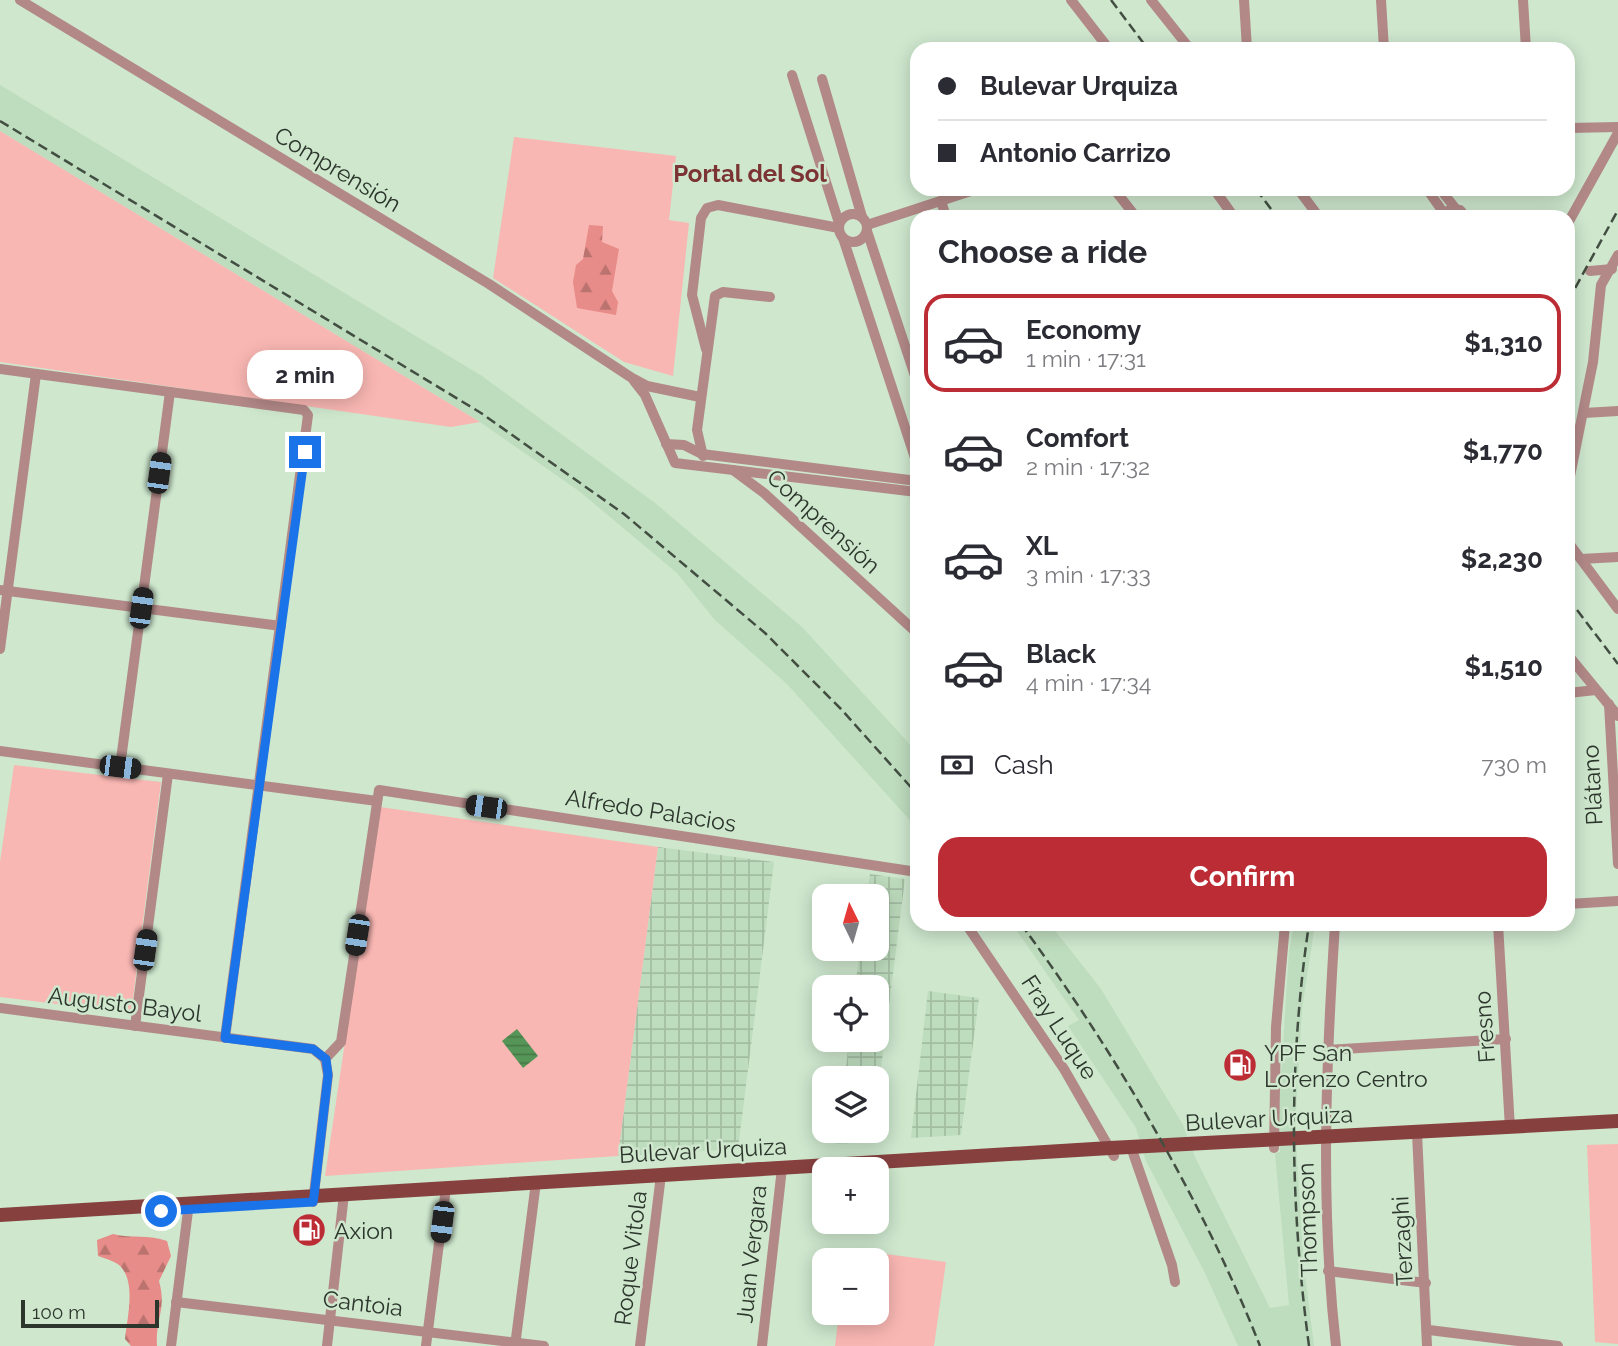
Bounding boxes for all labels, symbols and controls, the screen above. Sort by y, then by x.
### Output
text: Bulevar Urquiza [980,71,1178,101]
street label: Comprensión [270,121,406,217]
text: Antonio Carrizo [980,138,1171,168]
district label: Portal del Sol [673,159,827,188]
text: Choose a ride [938,233,1147,270]
icon: car [942,312,1005,375]
text: Economy [1026,315,1141,345]
text: $1,310 [1464,328,1543,358]
text: 1 min · 17:31 [1026,345,1146,372]
callout: 2 min [247,350,363,400]
text: 2 min [275,361,335,388]
icon: car [942,420,1005,483]
text: Comfort [1026,423,1129,453]
route end [289,436,321,468]
text: $1,770 [1463,436,1543,466]
car [146,451,173,495]
text: 2 min · 17:32 [1026,453,1150,480]
street label: Comprensión [762,463,886,579]
icon: car [942,528,1005,591]
text: XL [1026,531,1058,561]
text: $2,230 [1461,544,1543,574]
text: 3 min · 17:33 [1026,561,1151,588]
car [128,586,155,630]
icon: car [942,636,1005,699]
text: Black [1026,639,1096,669]
text: $1,510 [1464,652,1543,682]
text: 4 min · 17:34 [1026,669,1151,696]
street label: Plátano [1576,744,1608,826]
icon: cash [938,746,976,784]
text: Cash [994,750,1054,780]
text: 730 m [1481,751,1547,778]
car [98,754,143,780]
street label: Alfredo Palacios [564,783,738,837]
car [464,794,509,820]
button: Confirm [938,837,1547,917]
north arrow [812,884,889,961]
map controls [812,884,889,1325]
car [344,913,371,957]
car [132,928,159,972]
street label: Fray Luque [1016,970,1104,1084]
button: locate [812,975,889,1052]
street label: Augusto Bayol [47,981,204,1027]
street label: Fresno [1468,990,1500,1064]
place label: YPF San Lorenzo Centro [1264,1039,1428,1092]
fuel station icon: YPF San Lorenzo Centro [1221,1046,1259,1084]
button: layers [812,1066,889,1143]
street label: Bulevar Urquiza [1184,1100,1354,1136]
street label: Bulevar Urquiza [618,1132,788,1168]
button: + [812,1157,889,1234]
street label: Thompson [1292,1162,1322,1278]
street label: Juan Vergara [730,1184,772,1324]
street label: Roque Vitola [608,1189,652,1327]
route start [145,1195,177,1227]
street label: Terzaghi [1386,1196,1418,1286]
car [430,1200,455,1244]
fuel station icon: Axion [290,1211,328,1249]
place label: Axion [334,1217,393,1244]
button: − [812,1248,889,1325]
street label: Cantoia [321,1285,405,1321]
scale bar [21,1297,159,1329]
text: 100 m [32,1301,86,1323]

